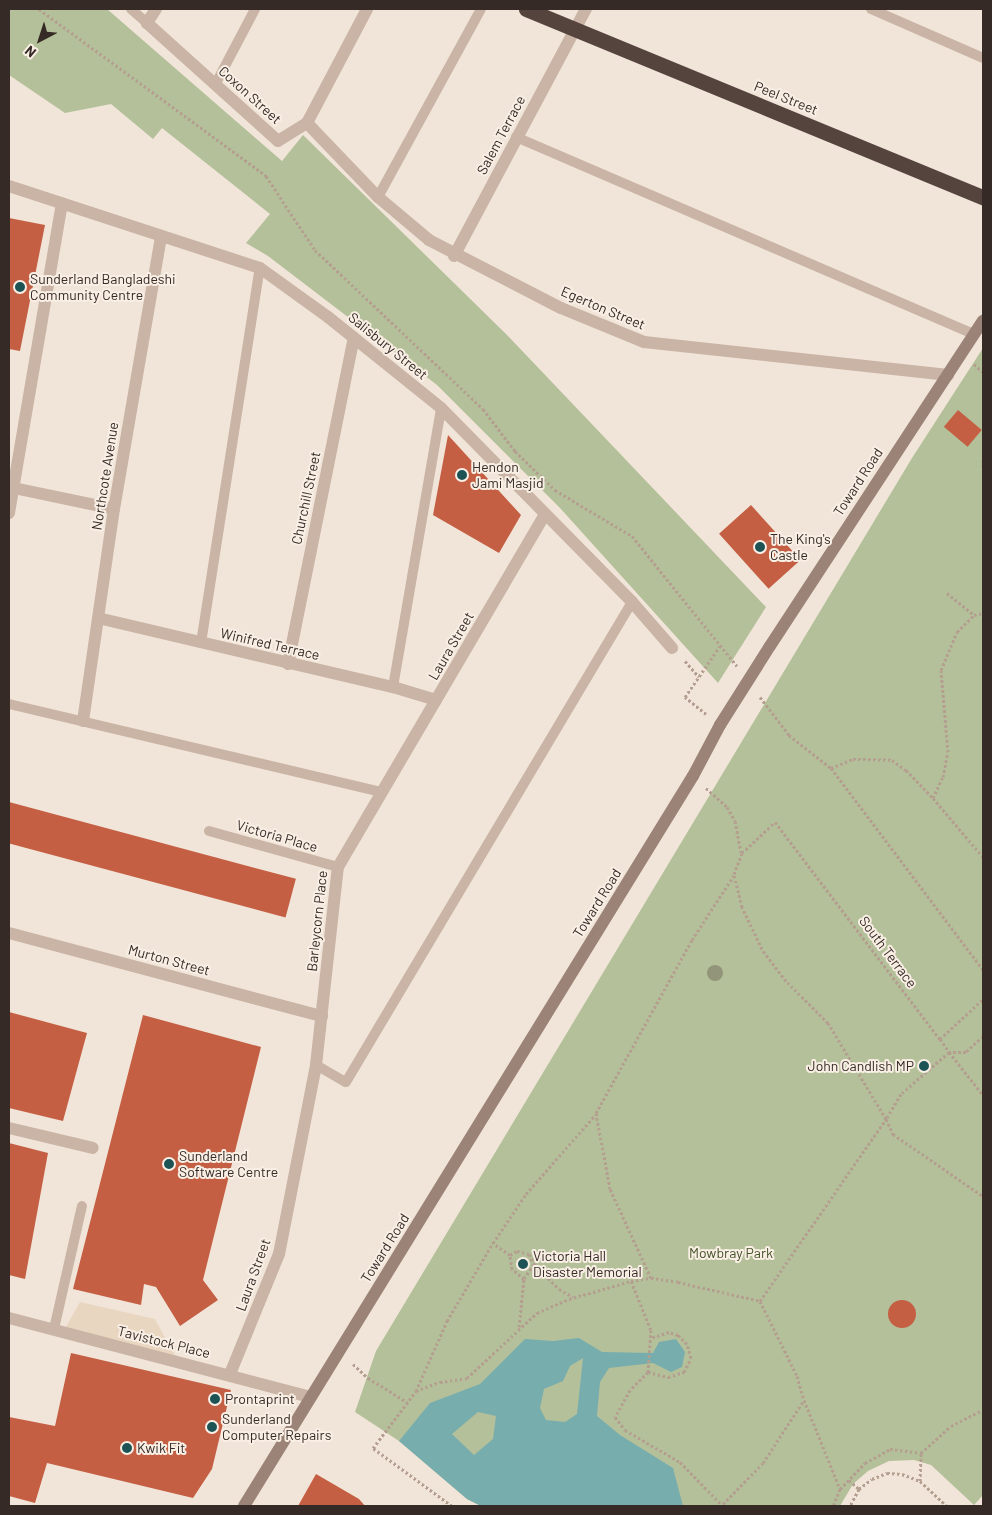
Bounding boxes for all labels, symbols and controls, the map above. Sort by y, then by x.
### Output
north arrow [15,15,65,65]
text: N [21,42,39,61]
street label: Coxon Street [215,62,285,128]
street label: Peel Street [752,78,820,118]
street label: Salem Terrace [473,93,529,177]
place label: Sunderland Bangladeshi Community Centre [30,271,176,304]
marker: Sunderland Bangladeshi Community Centre [14,281,26,293]
street label: Egerton Street [558,283,648,333]
street label: Salisbury Street [345,309,431,383]
street label: Northcote Avenue [88,421,122,531]
street label: Toward Road [830,445,886,519]
street label: Churchill Street [288,450,324,546]
place label: Hendon Jami Masjid [472,459,544,492]
marker: Hendon Jami Masjid [456,469,468,481]
place label: The King's Castle [770,531,831,564]
marker: The King's Castle [754,541,766,553]
street label: Laura Street [425,609,477,683]
street label: Winifred Terrace [219,624,321,664]
street label: Victoria Place [235,816,319,856]
street label: Toward Road [569,866,625,940]
street label: Barleycorn Place [303,870,331,972]
street label: South Terrace [856,913,920,991]
street label: Murton Street [126,941,212,979]
place label: John Candlish MP [808,1058,914,1074]
marker: John Candlish MP [918,1060,930,1072]
place label: Sunderland Software Centre [179,1148,278,1180]
marker: Sunderland Software Centre [163,1158,175,1170]
street label: Toward Road [357,1211,413,1285]
street label: Laura Street [232,1236,274,1314]
park label: Mowbray Park [689,1245,773,1261]
place label: Victoria Hall Disaster Memorial [533,1248,642,1280]
marker: Victoria Hall Disaster Memorial [517,1258,529,1270]
street label: Tavistock Place [116,1322,212,1362]
place label: Prontaprint [225,1391,295,1407]
marker: Prontaprint [209,1393,221,1405]
place label: Sunderland Computer Repairs [222,1411,331,1444]
marker: Sunderland Computer Repairs [206,1421,218,1433]
place label: Kwik Fit [137,1440,185,1456]
marker: Kwik Fit [121,1442,133,1454]

